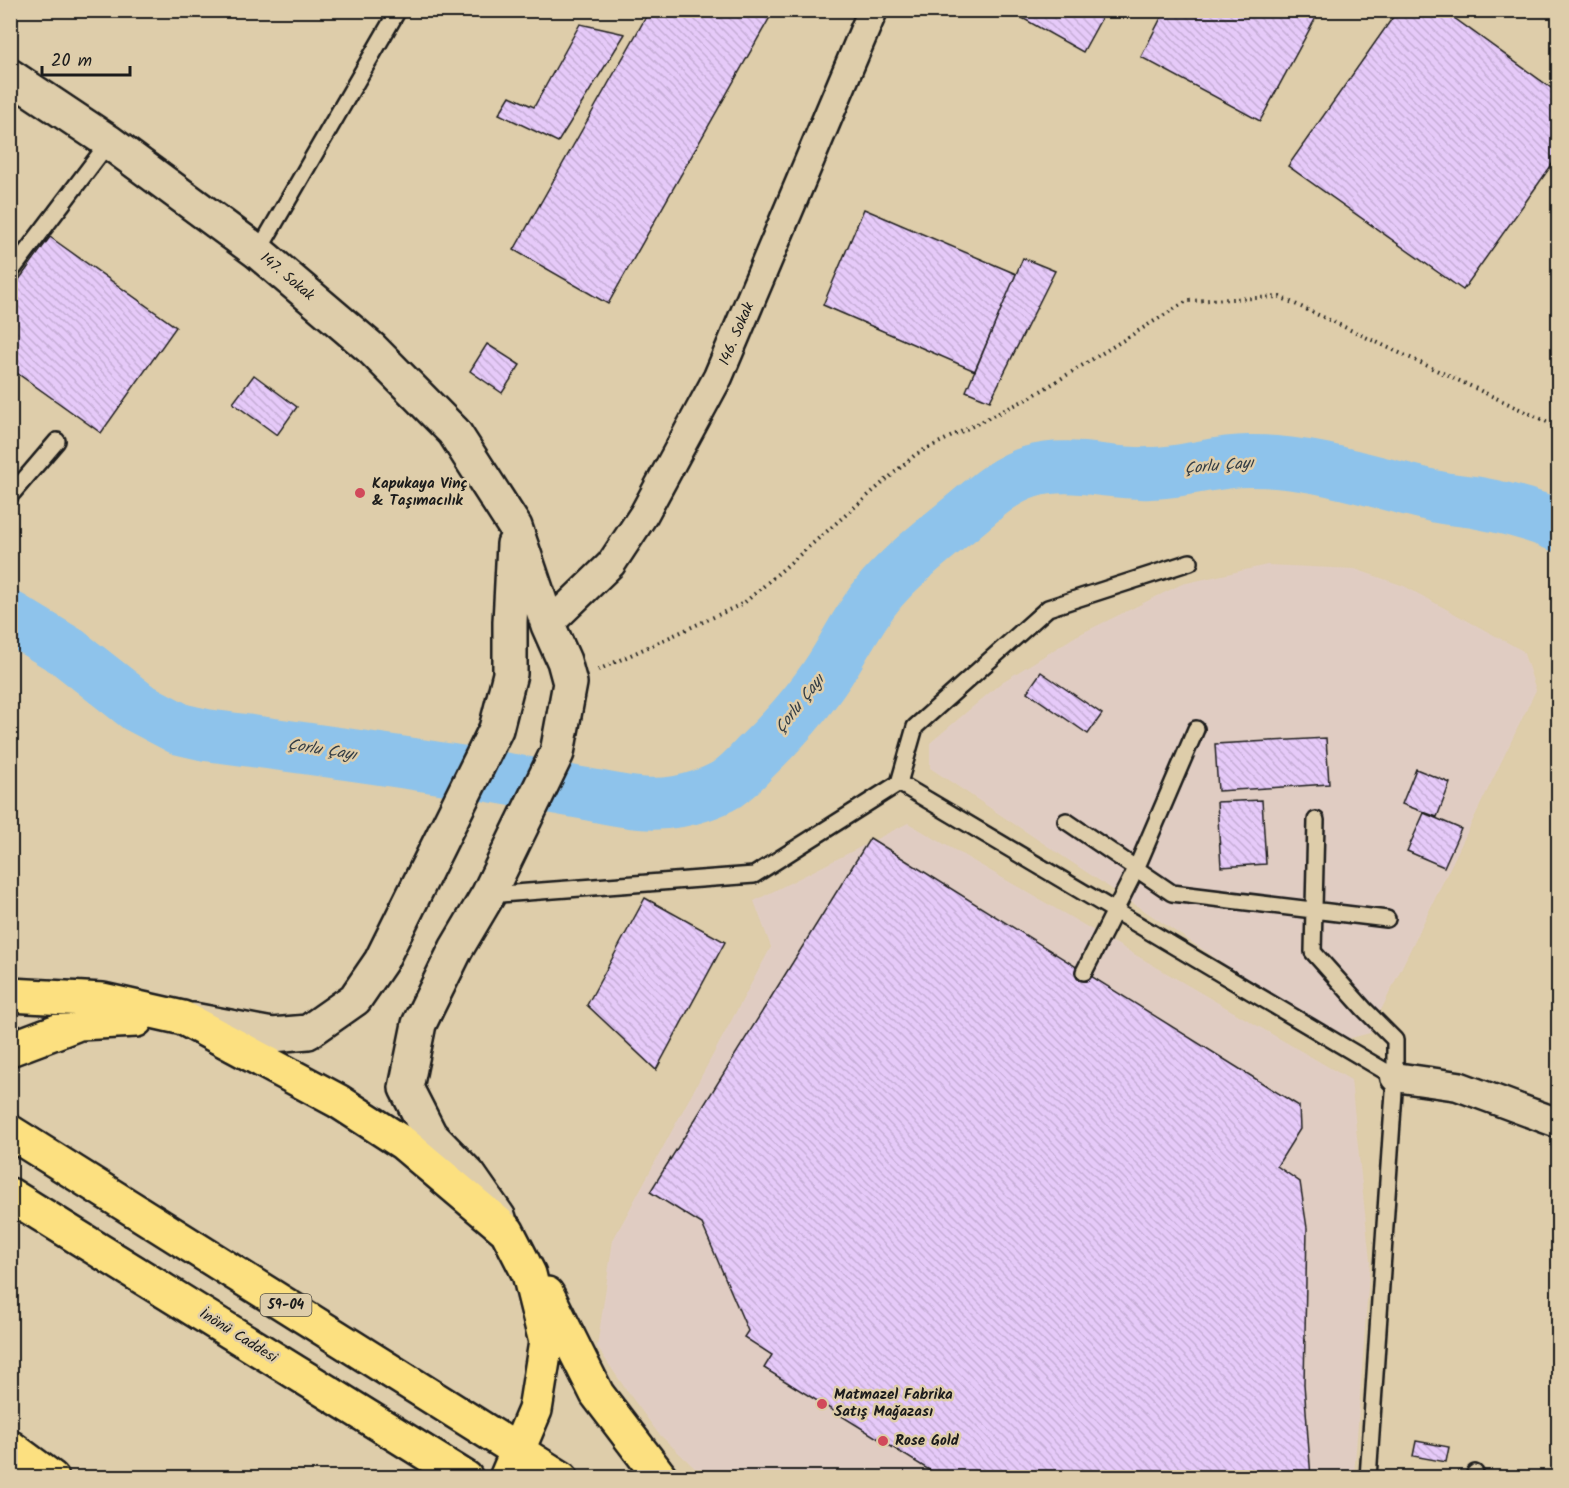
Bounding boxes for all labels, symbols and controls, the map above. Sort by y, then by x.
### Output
scale bar [42,39,130,77]
text: 20 m [51,47,92,76]
street label: 147. Sokak [254,247,320,308]
street label: 146. Sokak [713,298,761,369]
water label: Çorlu Çayı [1184,450,1256,481]
place label: Kapukaya Vinç & Taşımacılık [372,472,468,513]
marker: Kapukaya Vinç & Taşımacılık [353,486,367,500]
water label: Çorlu Çayı [769,668,832,739]
water label: Çorlu Çayı [286,732,360,768]
road number: 59-04 [260,1294,312,1316]
street label: İnönü Caddesi [194,1302,283,1370]
place label: Matmazel Fabrika Satış Mağazası [834,1383,953,1424]
marker: Matmazel Fabrika Satış Mağazası [815,1397,829,1411]
place label: Rose Gold [895,1429,960,1453]
marker: Rose Gold [876,1434,890,1448]

